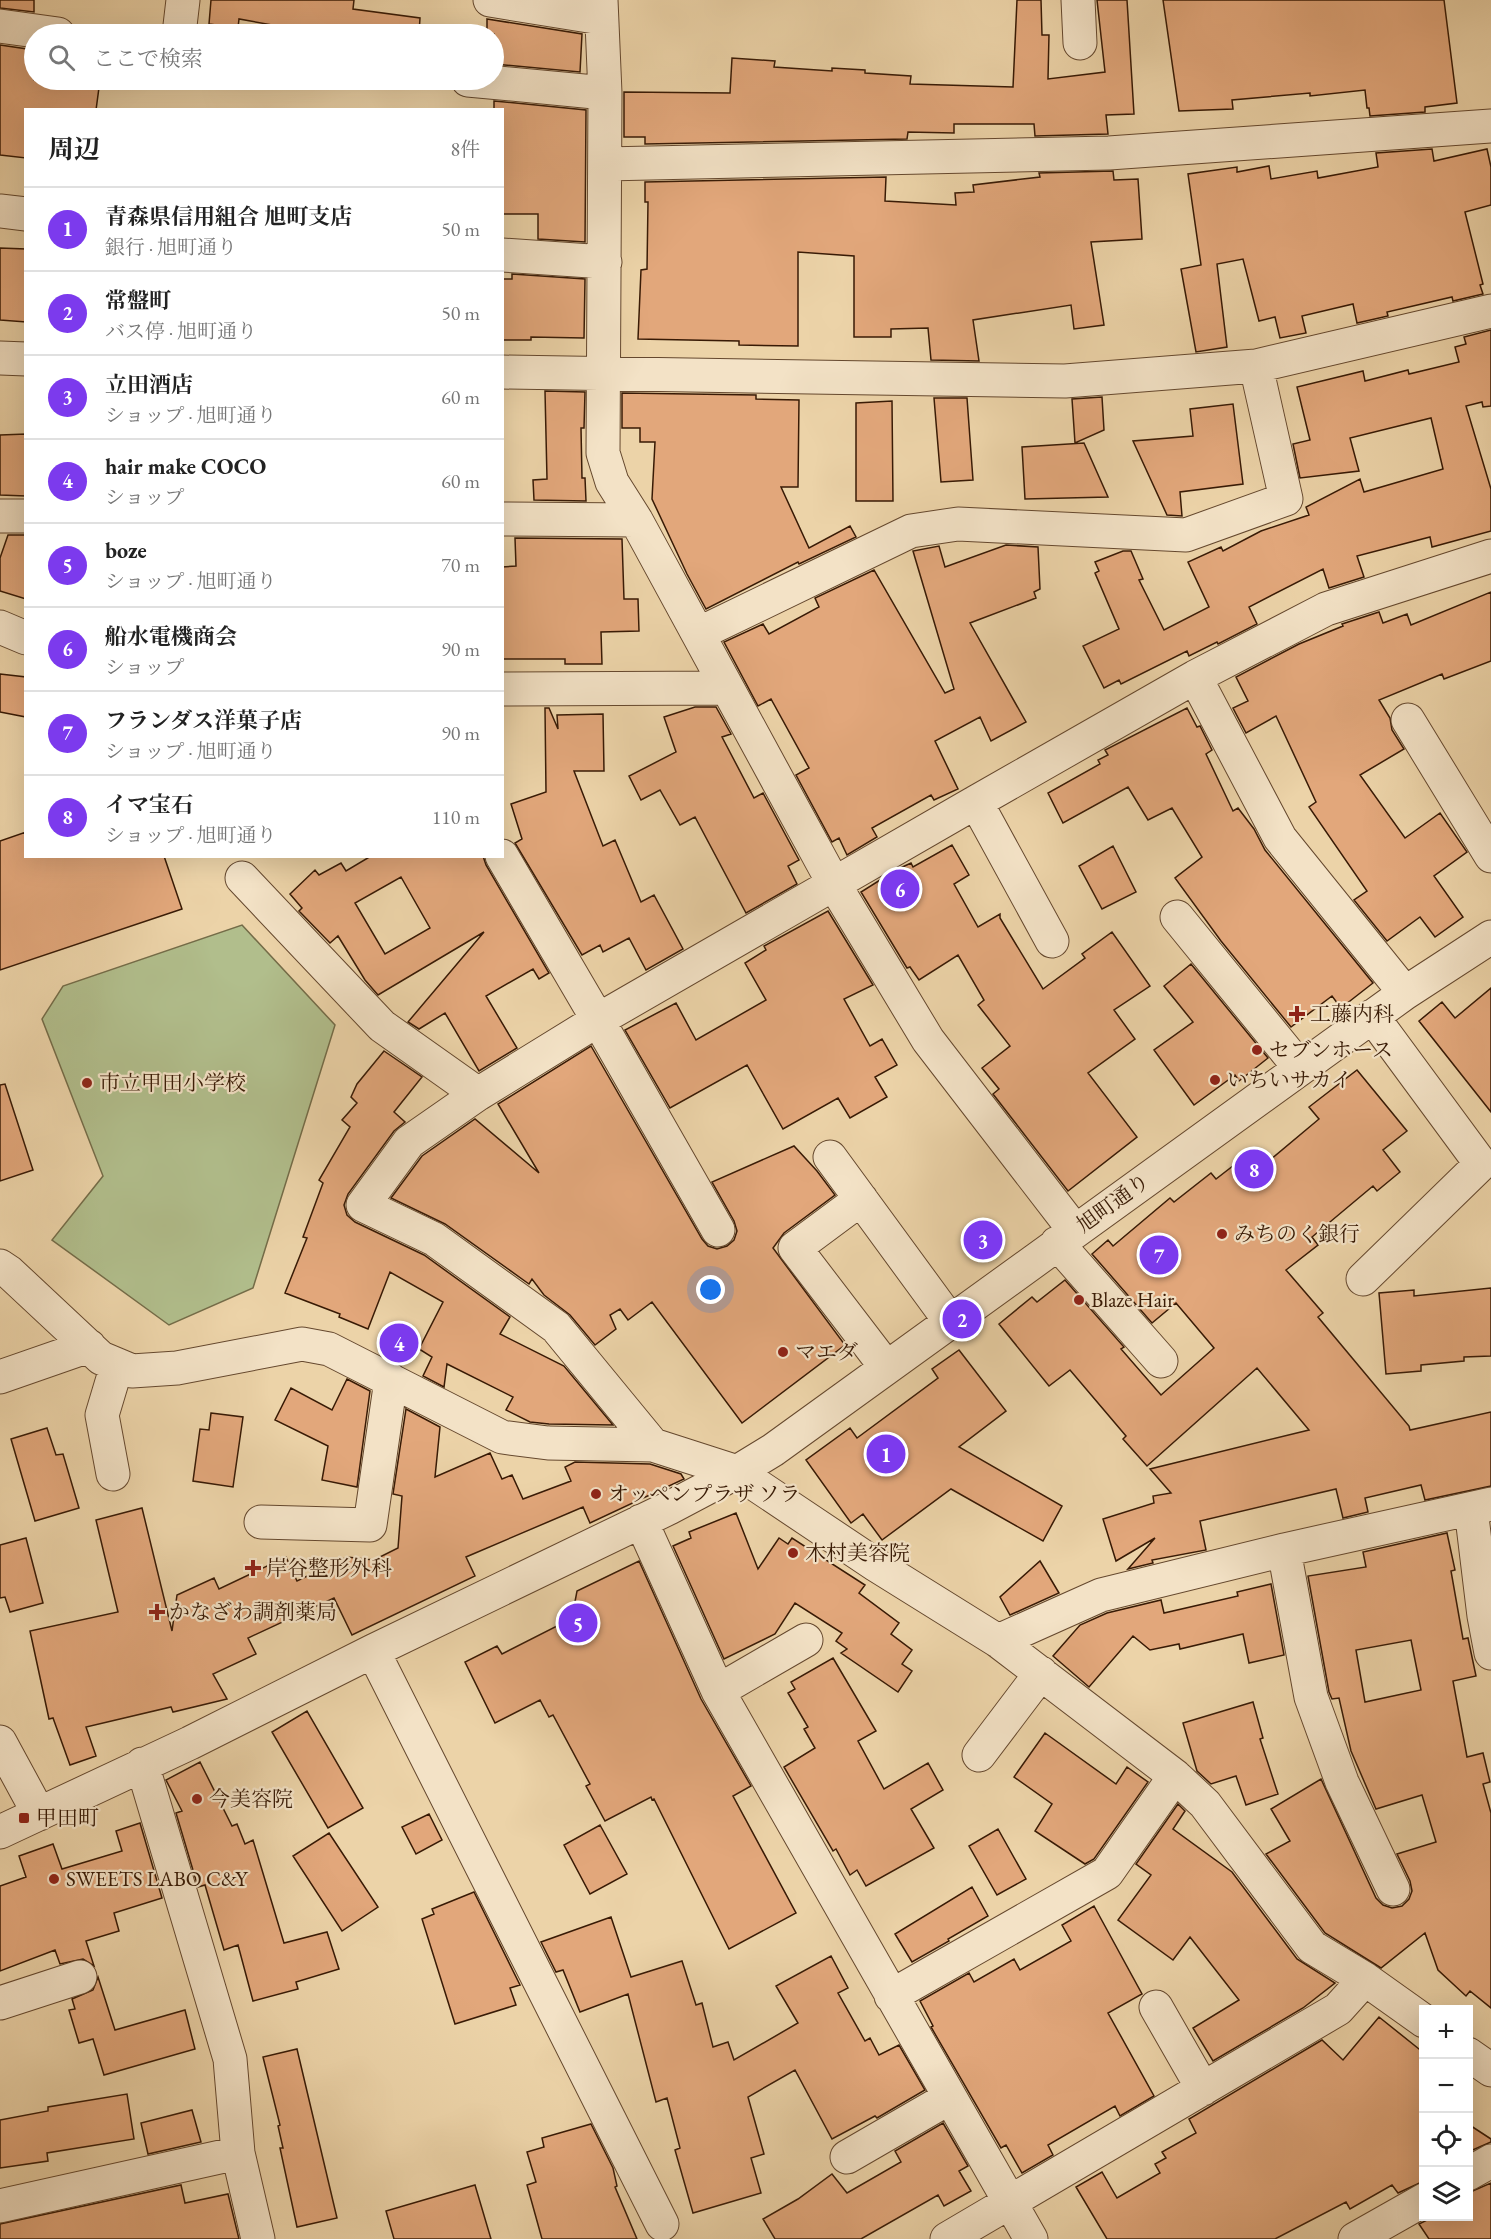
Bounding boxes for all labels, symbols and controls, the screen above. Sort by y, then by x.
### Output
search box [24,24,504,90]
icon: search [45,41,78,74]
text: ここで検索 [93,44,203,73]
text: 周辺 [48,132,100,166]
text: 8件 [450,136,480,162]
text: 青森県信用組合 旭町支店 [105,202,352,231]
text: 1 [62,216,73,242]
text: 50 m [441,216,480,242]
text: 銀行 · 旭町通り [105,234,237,260]
text: 常盤町 [105,286,171,315]
text: 2 [62,300,73,326]
text: 50 m [441,300,480,326]
text: バス停 · 旭町通り [105,318,257,344]
text: 立田酒店 [105,370,193,399]
text: 3 [62,384,73,410]
text: 60 m [441,384,480,410]
text: ショップ · 旭町通り [105,402,277,428]
text: hair make COCO [105,452,266,481]
text: 4 [62,468,73,494]
text: 60 m [441,468,480,494]
text: ショップ [105,484,185,510]
text: boze [105,536,147,565]
text: 5 [62,552,73,578]
text: 70 m [441,552,480,578]
text: ショップ · 旭町通り [105,568,277,594]
text: 船水電機商会 [105,622,237,651]
text: 6 [62,636,73,662]
text: 90 m [441,636,480,662]
text: ショップ [105,654,185,680]
text: フランダス洋菓子店 [105,706,302,735]
text: 7 [62,720,73,746]
text: 90 m [441,720,480,746]
text: ショップ · 旭町通り [105,738,277,764]
text: イマ宝石 [105,790,193,819]
text: 8 [62,804,73,830]
text: 110 m [432,804,480,830]
text: ショップ · 旭町通り [105,822,277,848]
pin: 6 [880,866,920,912]
place label: 工藤内科 [1310,1000,1394,1027]
marker: 工藤内科 [1288,1005,1306,1023]
place label: セブンホース [1269,1036,1393,1063]
marker: セブンホース [1250,1043,1264,1057]
place label: いちいサカイ [1227,1066,1352,1093]
place label: 市立甲田小学校 [99,1069,246,1096]
marker: いちいサカイ [1208,1073,1222,1087]
marker: 市立甲田小学校 [80,1076,94,1090]
pin: 8 [1234,1146,1274,1192]
street label: 旭町通り [1071,1167,1155,1238]
pin: 3 [964,1218,1002,1262]
place label: みちのく銀行 [1234,1220,1360,1247]
marker: みちのく銀行 [1215,1227,1229,1241]
pin: 7 [1140,1232,1178,1278]
your location [696,1275,725,1304]
place label: Blaze Hair [1091,1286,1174,1313]
marker: Blaze Hair [1072,1293,1086,1307]
pin: 2 [942,1296,982,1342]
pin: 4 [380,1320,418,1366]
place label: マエダ [795,1338,858,1365]
marker: マエダ [776,1345,790,1359]
pin: 1 [866,1432,906,1476]
place label: オッペンプラザ ソラ [608,1480,801,1507]
marker: オッペンプラザ ソラ [589,1487,603,1501]
place label: 木村美容院 [805,1539,910,1566]
marker: 木村美容院 [786,1546,800,1560]
place label: 岸谷整形外科 [266,1554,392,1581]
marker: 岸谷整形外科 [244,1559,262,1577]
place label: かなざわ調剤薬局 [169,1598,337,1625]
pin: 5 [558,1600,598,1646]
marker: かなざわ調剤薬局 [150,1605,164,1619]
place label: 今美容院 [209,1785,293,1812]
marker: 今美容院 [190,1792,204,1806]
place label: 甲田町 [36,1804,99,1831]
marker: 甲田町 [17,1811,31,1825]
place label: SWEETS LABO C&Y [66,1865,249,1892]
marker: SWEETS LABO C&Y [47,1872,61,1886]
map controls [1419,2005,1473,2221]
button: + [1419,2005,1473,2059]
button: − [1419,2059,1473,2113]
button: locate [1419,2113,1473,2167]
button: layers [1419,2167,1473,2221]

